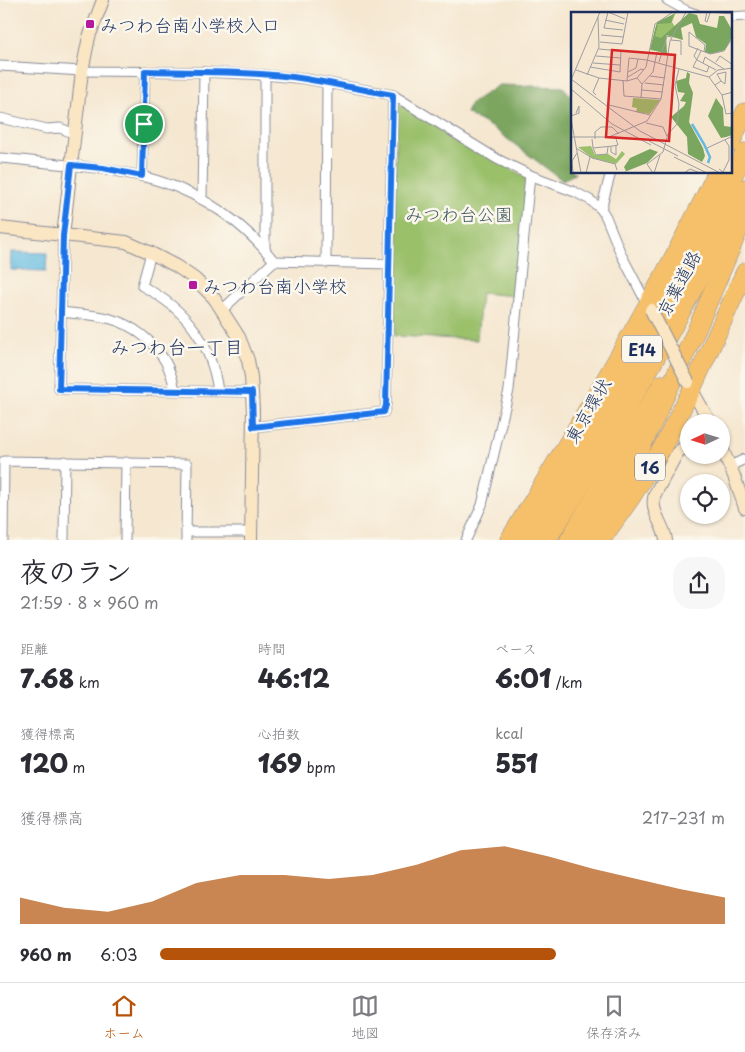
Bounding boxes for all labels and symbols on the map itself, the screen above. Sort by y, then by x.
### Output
place label: みつわ台南小学校入口 [100,11,280,38]
inset map [571,12,732,174]
marker: みつわ台南小学校入口 [84,18,96,30]
pin [123,103,165,145]
park label: みつわ台公園 [405,200,513,227]
street label: 京葉道路 [649,245,707,321]
place label: みつわ台南小学校 [203,272,347,299]
marker: みつわ台南小学校 [187,279,199,291]
district label: みつわ台一丁目 [110,332,244,360]
road number: E14 [622,336,662,362]
street label: 東京環状 [557,372,617,448]
north arrow [680,414,730,464]
road number: 16 [635,454,665,481]

